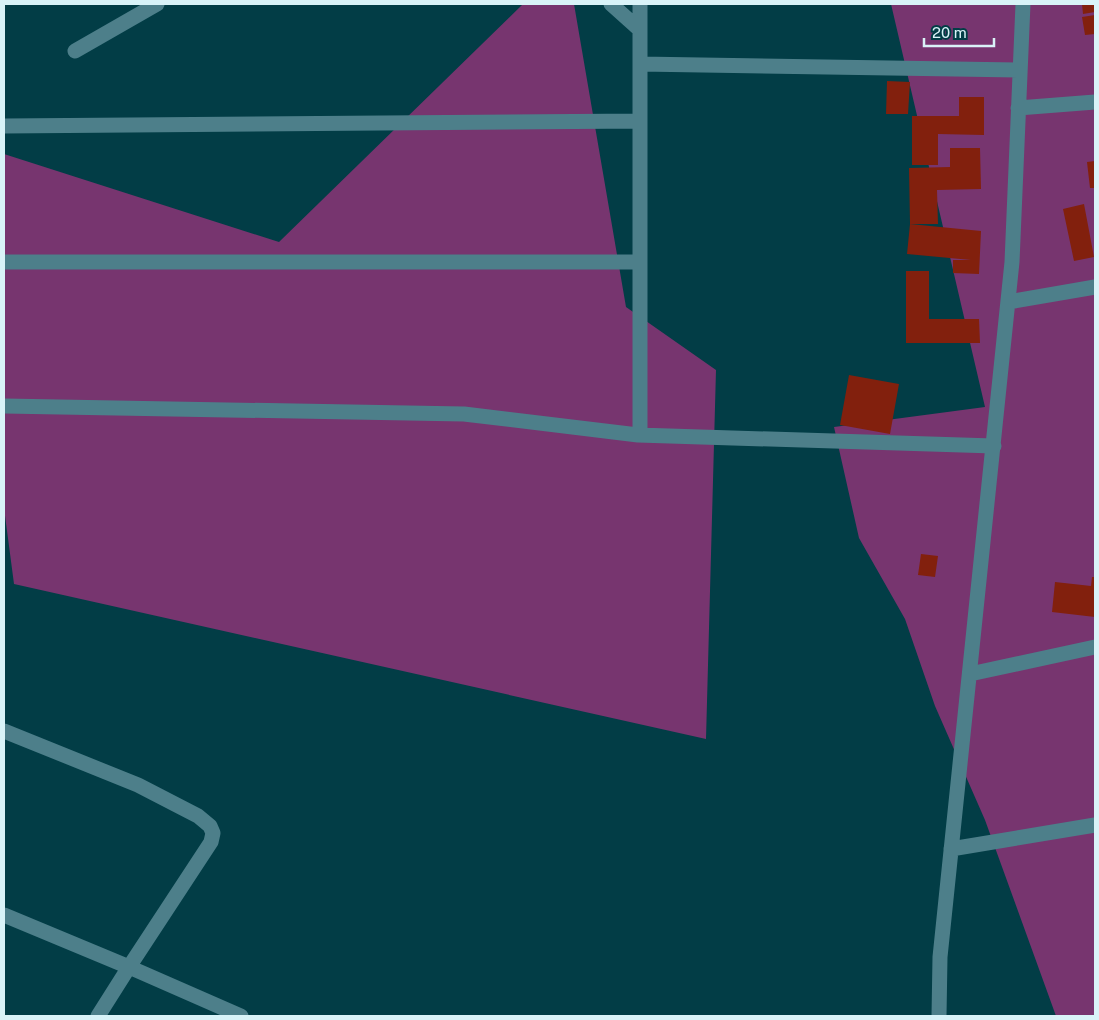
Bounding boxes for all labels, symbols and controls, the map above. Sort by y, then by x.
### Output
scale bar [924,15,994,47]
text: 20 m [932,24,967,41]

